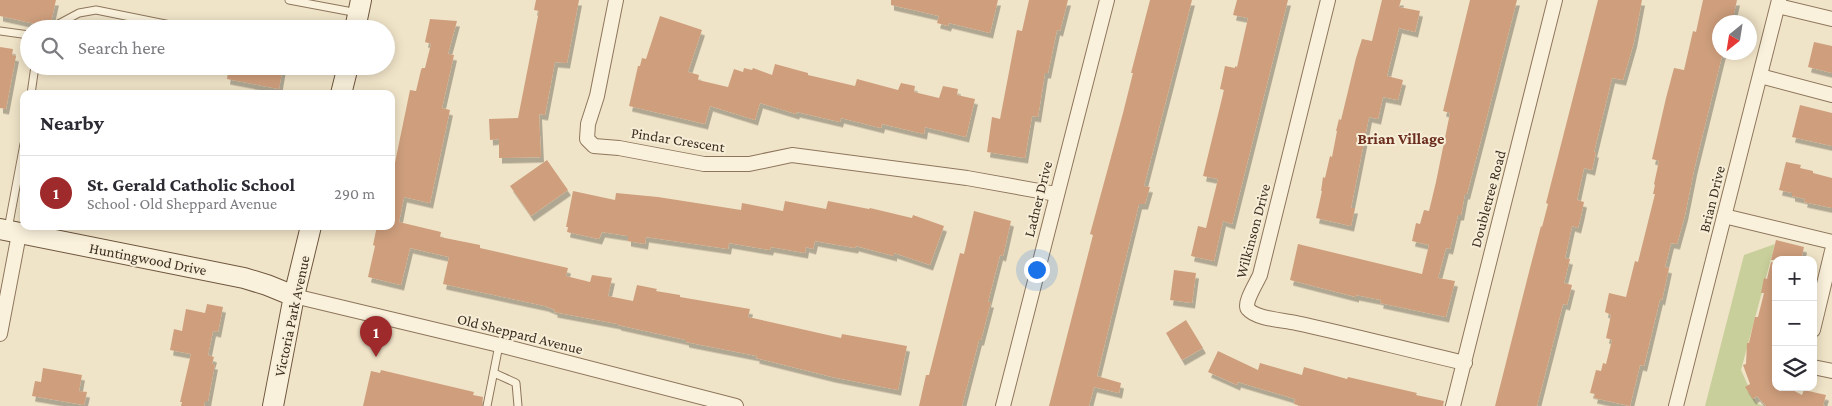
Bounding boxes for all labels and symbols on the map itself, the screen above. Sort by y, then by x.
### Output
north arrow [1712,15,1757,60]
street label: Pindar Crescent [630,125,727,155]
district label: Brian Village [1358,130,1445,147]
street label: Doubletree Road [1467,149,1509,249]
street label: Ladner Drive [1021,159,1055,239]
street label: Brian Drive [1696,164,1728,234]
street label: Wilkinson Drive [1233,182,1273,280]
street label: Huntingwood Drive [88,240,208,279]
street label: Victoria Park Avenue [271,254,313,378]
your location [1024,257,1050,283]
street label: Old Sheppard Avenue [455,311,585,358]
pin: 1 [360,316,392,357]

